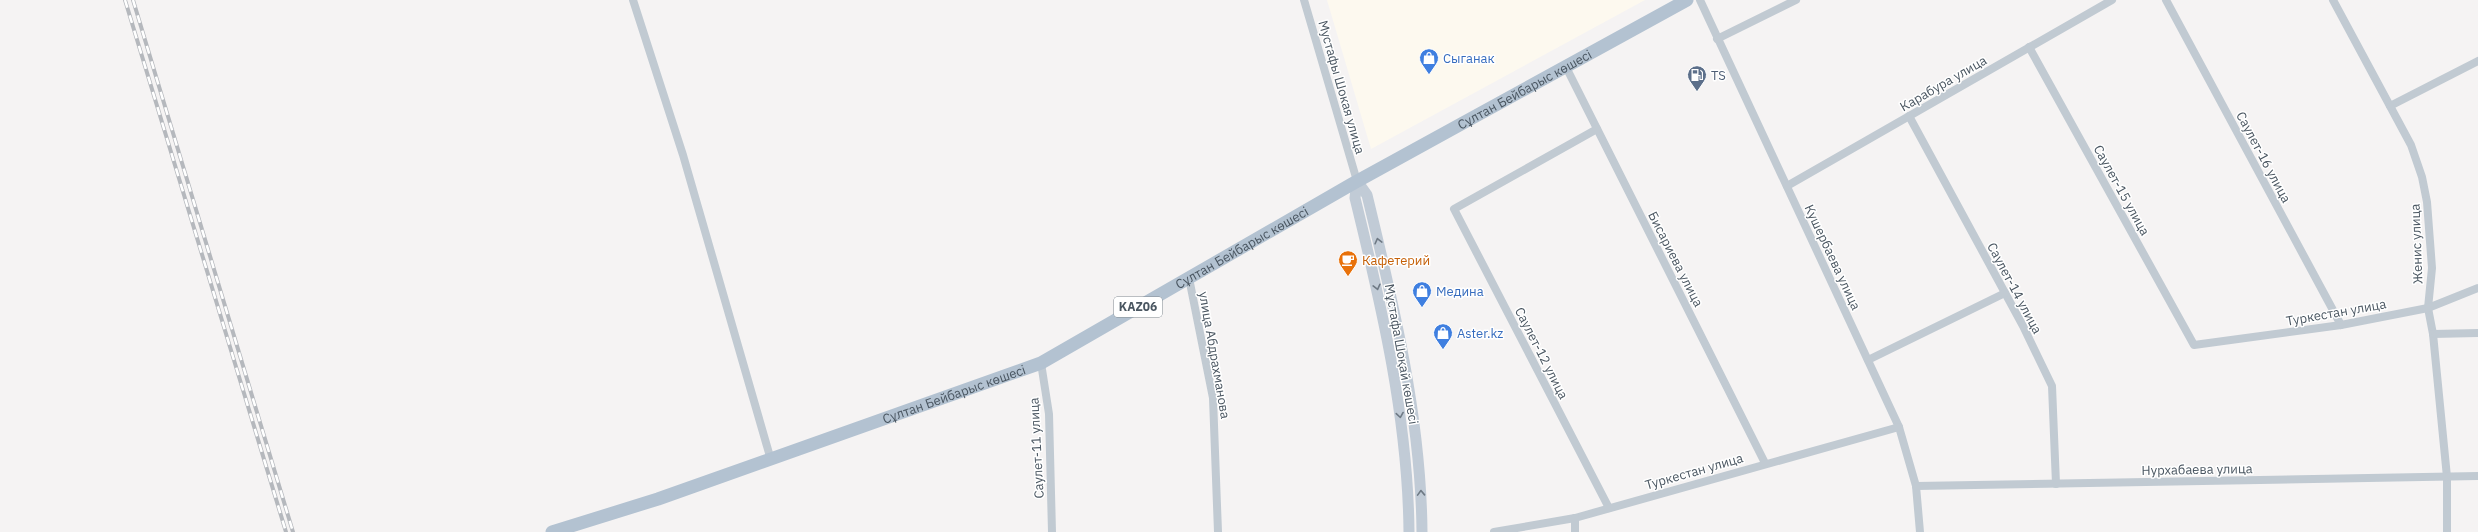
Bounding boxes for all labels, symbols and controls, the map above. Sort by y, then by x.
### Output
street label: Мустафы Шокая улица [1314,18,1369,156]
street label: Сұлтан Бейбарыс көшесі [1454,46,1595,133]
shop icon: Сыганак [1418,47,1440,75]
place label: Сыганак [1443,50,1495,67]
street label: Карабура улица [1897,52,1990,115]
fuel station icon: TS [1686,64,1708,92]
place label: TS [1711,67,1726,84]
street label: Саулет-16 улица [2232,109,2295,206]
street label: Саулет-15 улица [2090,142,2154,239]
street label: Кушербаева улица [1801,202,1864,313]
street label: Сұлтан Бейбарыс көшесі [1172,203,1312,293]
street label: Женис улица [2407,203,2426,284]
street label: Бисариева улица [1644,209,1707,310]
one-way arrow [1374,238,1383,245]
street label: Саулет-14 улица [1983,240,2046,337]
cafe icon: Кафетерий [1337,249,1359,277]
place label: Кафетерий [1362,252,1430,269]
shop icon: Медина [1411,280,1433,308]
street label: Мұстафа Шоқай көшесі [1381,283,1422,426]
place label: Медина [1436,283,1484,300]
one-way arrow [1372,284,1381,291]
street label: улица Абдрахманова [1195,290,1234,420]
street label: Туркестан улица [2285,295,2387,330]
road number: KAZ06 [1114,297,1162,317]
street label: Саулет-12 улица [1511,304,1572,402]
shop icon: Aster.kz [1432,322,1454,350]
place label: Aster.kz [1457,325,1503,342]
street label: Сұлтан Бейбарыс көшесі [880,361,1028,428]
street label: Саулет-11 улица [1025,397,1048,499]
one-way arrow [1395,412,1404,418]
street label: Туркестан улица [1643,449,1745,494]
street label: Нурхабаева улица [2141,460,2253,479]
one-way arrow [1417,490,1425,496]

